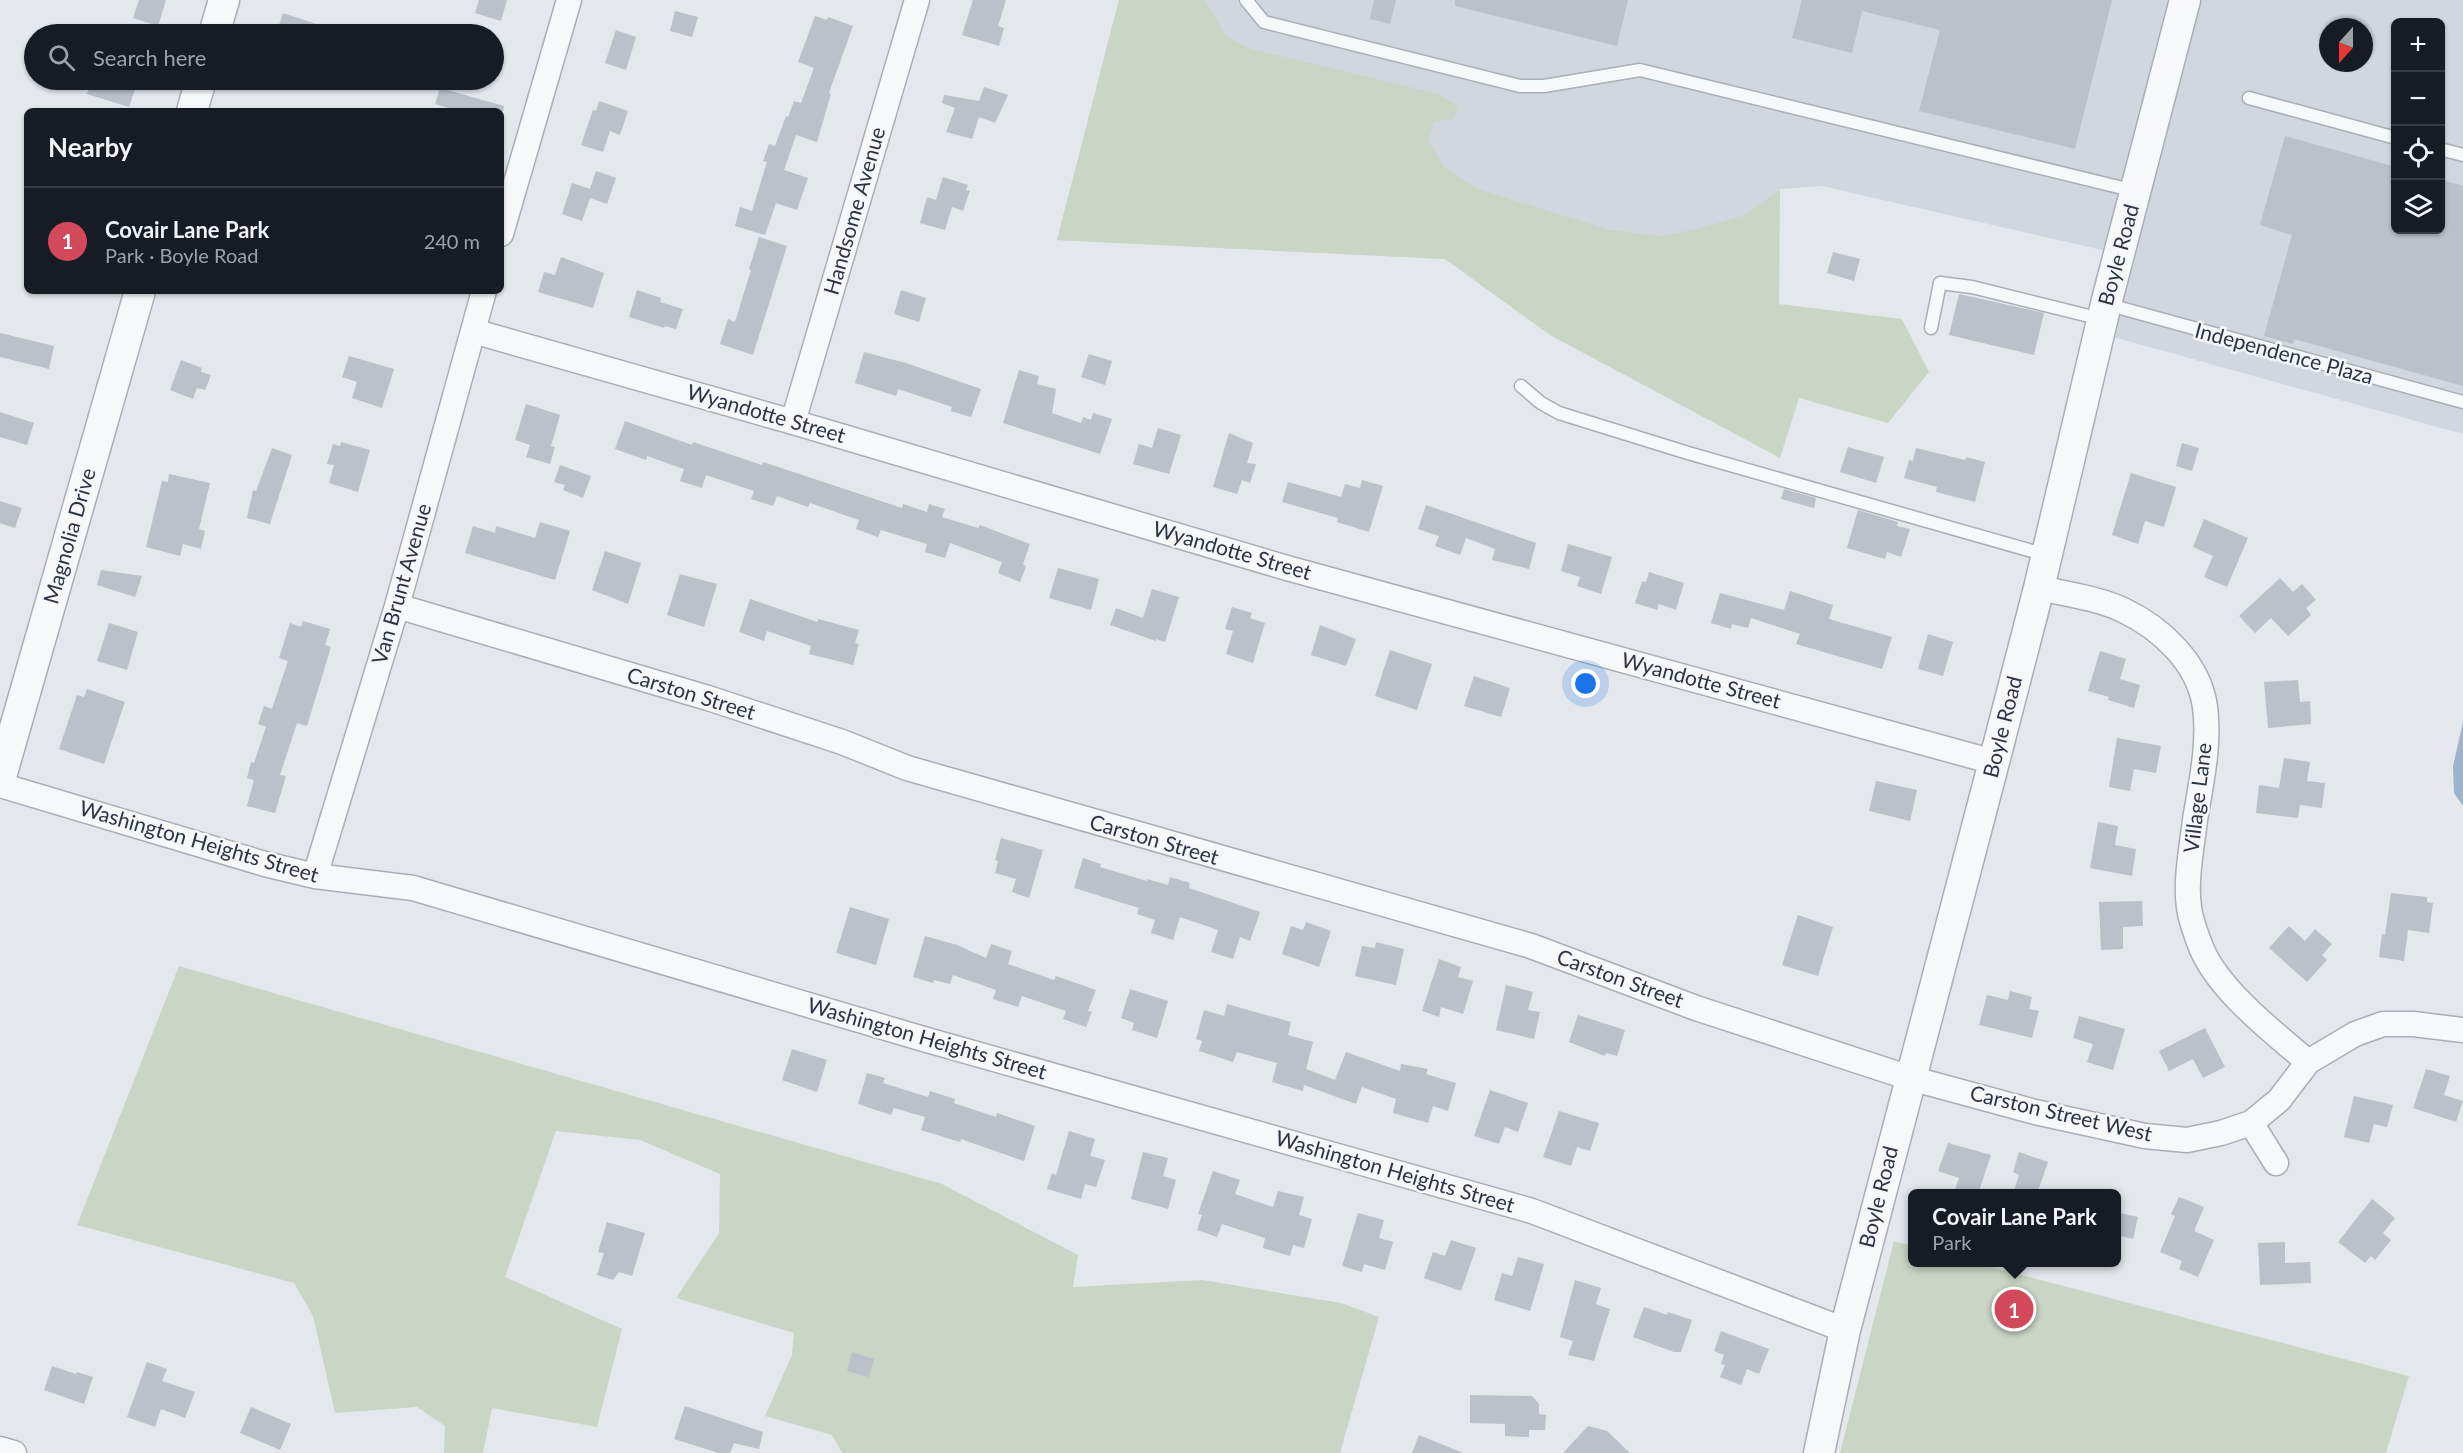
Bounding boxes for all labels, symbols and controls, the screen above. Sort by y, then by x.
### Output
north arrow [2319,18,2373,72]
map controls [2391,18,2445,234]
button: + [2391,18,2445,72]
search box [24,24,504,90]
icon: search [45,41,78,74]
text: Search here [93,44,206,71]
button: − [2391,72,2445,126]
street label: Handsome Avenue [818,124,889,297]
button: locate [2391,126,2445,180]
text: Nearby [48,131,133,163]
button: layers [2391,180,2445,234]
street label: Boyle Road [2092,201,2143,308]
text: Covair Lane Park [105,216,269,243]
text: 1 [62,229,73,253]
text: 240 m [424,229,480,253]
text: Park · Boyle Road [105,243,258,267]
street label: Independence Plaza [2192,317,2376,388]
street label: Wyandotte Street [684,378,849,447]
street label: Magnolia Drive [37,465,100,606]
street label: Van Brunt Avenue [366,500,435,667]
street label: Wyandotte Street [1150,515,1315,584]
street label: Wyandotte Street [1619,646,1784,713]
street label: Carston Street [624,661,759,724]
your location [1571,669,1600,698]
street label: Boyle Road [1977,673,2026,780]
street label: Village Lane [2177,741,2216,854]
street label: Washington Heights Street [77,794,322,887]
street label: Carston Street [1087,808,1222,869]
street label: Carston Street [1554,943,1688,1012]
street label: Washington Heights Street [805,991,1050,1084]
street label: Carston Street West [1968,1079,2155,1146]
street label: Washington Heights Street [1273,1124,1518,1217]
street label: Boyle Road [1853,1143,1902,1250]
popup [1908,1189,2121,1267]
text: Covair Lane Park [1932,1203,2097,1230]
text: Park [1932,1230,1971,1254]
pin: 1 [1994,1286,2034,1332]

